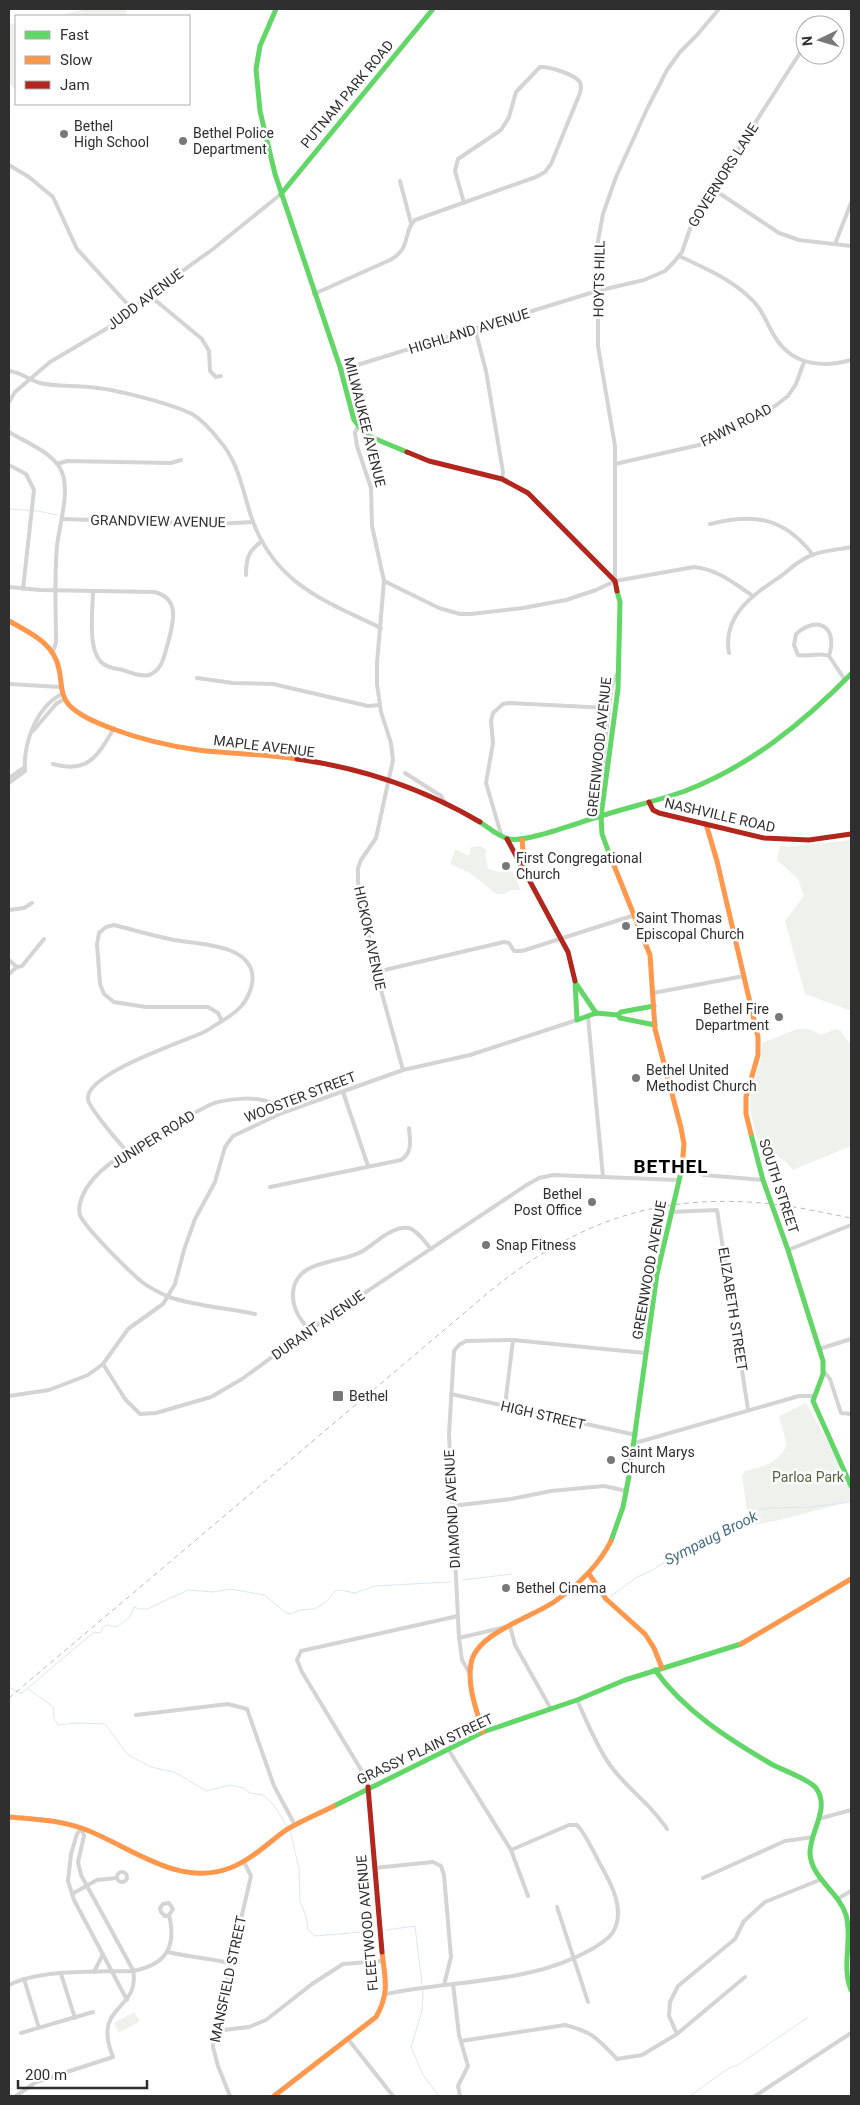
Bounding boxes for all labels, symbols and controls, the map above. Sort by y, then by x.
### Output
legend [15,15,190,105]
north arrow [795,15,845,65]
text: Fast [60,26,89,44]
text: N [799,36,815,47]
street label: PUTNAM PARK ROAD [297,37,397,151]
text: Slow [60,51,92,69]
text: Jam [60,76,90,94]
place label: Bethel High School [74,118,149,150]
street label: GOVERNORS LANE [685,120,761,230]
place label: Bethel Police Department [193,125,274,157]
marker: Bethel High School [58,128,70,140]
marker: Bethel Police Department [177,135,189,147]
street label: HOYTS HILL [590,240,608,318]
street label: JUDD AVENUE [104,265,186,333]
street label: HIGHLAND AVENUE [407,305,531,357]
street label: MILWAUKEE AVENUE [341,355,389,489]
street label: FAWN ROAD [698,400,774,450]
street label: GRANDVIEW AVENUE [90,512,226,530]
street label: GREENWOOD AVENUE [584,676,614,818]
street label: MAPLE AVENUE [213,732,315,760]
street label: NASHVILLE ROAD [663,794,777,836]
place label: First Congregational Church [516,850,642,882]
marker: First Congregational Church [500,860,512,872]
street label: HICKOK AVENUE [351,885,389,991]
place label: Saint Thomas Episcopal Church [636,910,744,942]
marker: Saint Thomas Episcopal Church [620,920,632,932]
place label: Bethel Fire Department [695,1001,769,1033]
marker: Bethel Fire Department [773,1011,785,1023]
place label: Bethel United Methodist Church [646,1062,757,1094]
street label: WOOSTER STREET [242,1068,359,1126]
marker: Bethel United Methodist Church [630,1072,642,1084]
street label: JUNIPER ROAD [108,1107,198,1171]
street label: SOUTH STREET [756,1137,802,1236]
district label: BETHEL [633,1155,709,1178]
place label: Bethel Post Office [514,1186,582,1218]
marker: Bethel Post Office [586,1196,598,1208]
street label: GREENWOOD AVENUE [629,1199,669,1341]
place label: Snap Fitness [496,1237,576,1253]
marker: Snap Fitness [480,1239,492,1251]
street label: ELIZABETH STREET [715,1246,751,1373]
street label: DURANT AVENUE [268,1287,368,1363]
place label: Bethel [349,1388,388,1404]
marker: Bethel [331,1389,345,1403]
street label: HIGH STREET [499,1397,588,1433]
place label: Saint Marys Church [621,1444,695,1476]
street label: DIAMOND AVENUE [441,1449,463,1569]
marker: Saint Marys Church [605,1454,617,1466]
park label: Parloa Park [772,1469,845,1485]
water label: Sympaug Brook [661,1507,761,1569]
place label: Bethel Cinema [516,1580,606,1596]
marker: Bethel Cinema [500,1582,512,1594]
street label: GRASSY PLAIN STREET [354,1710,496,1788]
street label: FLEETWOOD AVENUE [353,1854,381,1992]
street label: MANSFIELD STREET [207,1914,249,2044]
scale bar [18,2058,146,2090]
text: 200 m [25,2066,67,2084]

